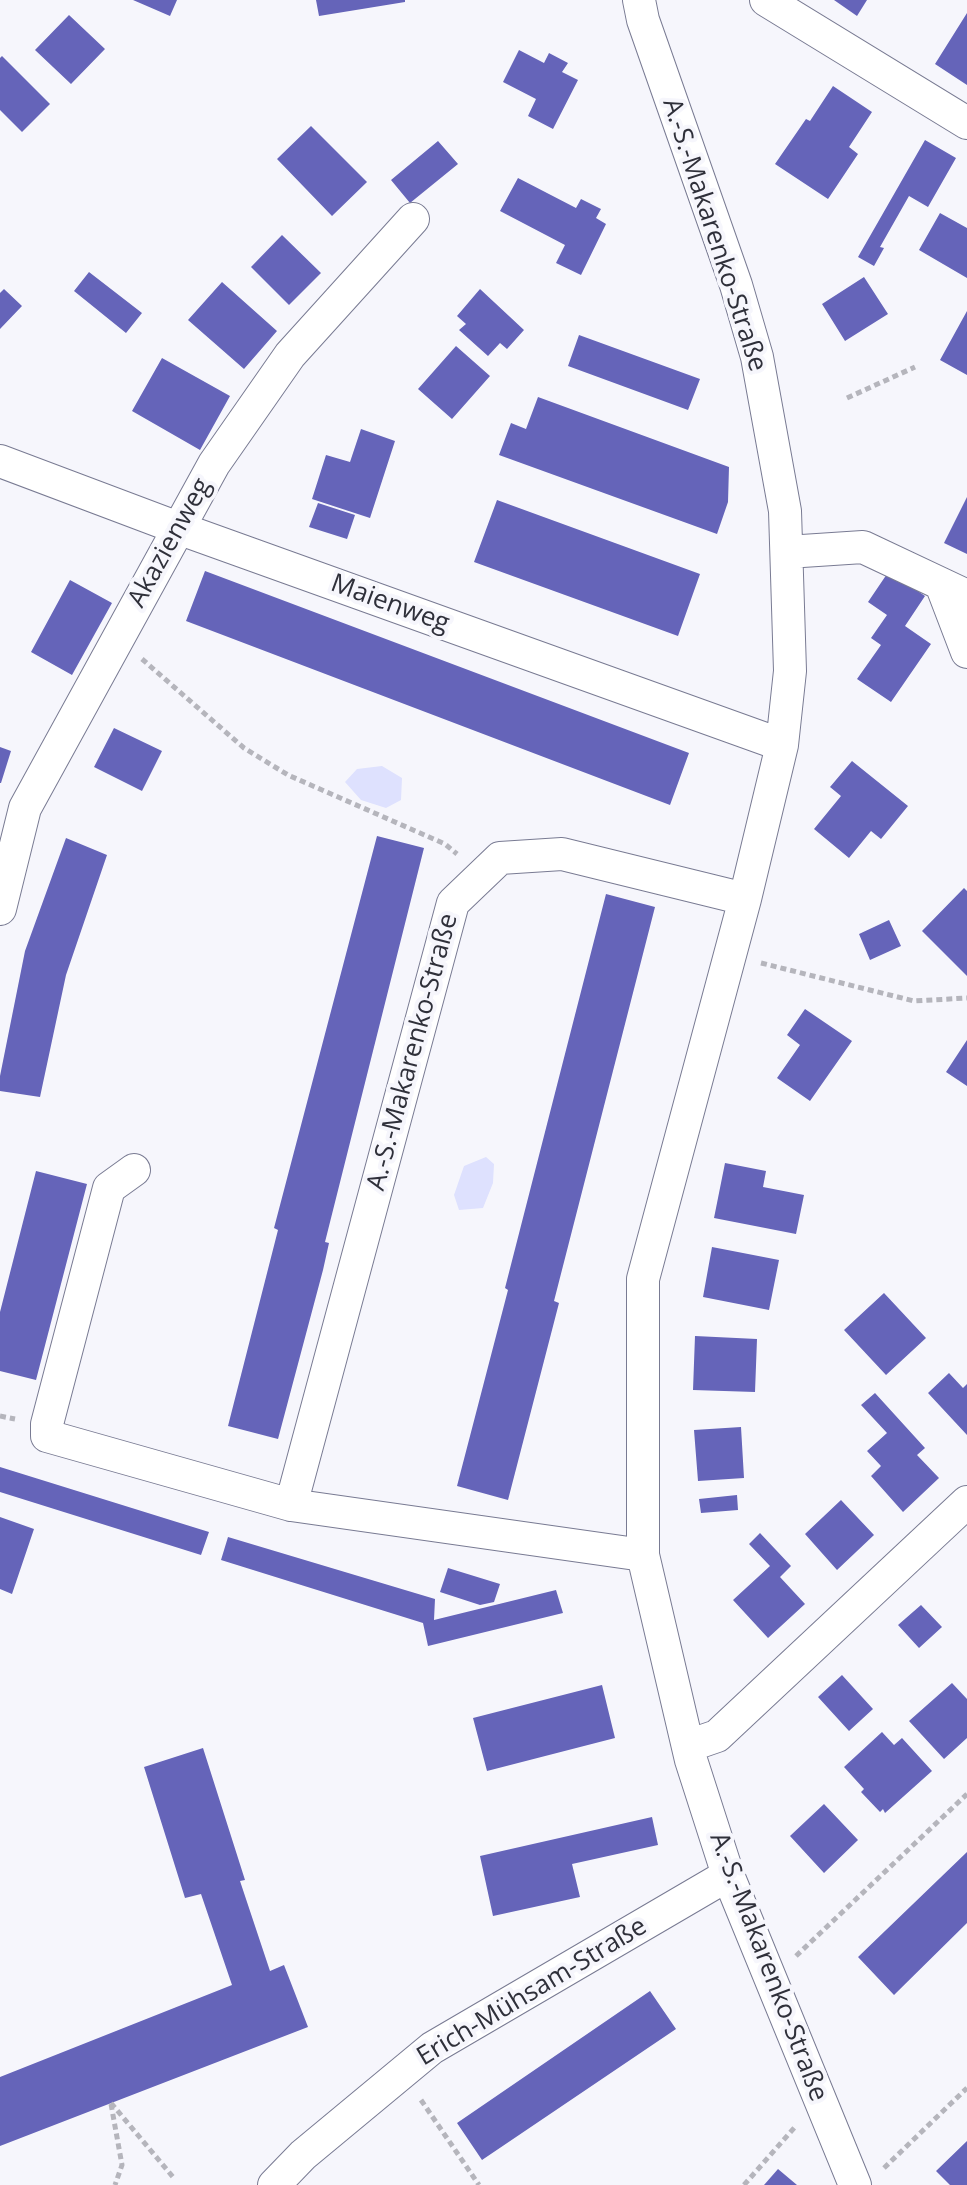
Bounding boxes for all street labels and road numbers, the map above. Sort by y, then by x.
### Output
street label: A.-S.-Makarenko-Straße [655,95,773,375]
street label: Akazienweg [122,473,218,613]
street label: Maienweg [326,568,454,640]
street label: A.-S.-Makarenko-Straße [361,910,465,1194]
street label: A.-S.-Makarenko-Straße [702,1828,834,2106]
street label: Erich-Mühsam-Straße [412,1911,652,2073]

